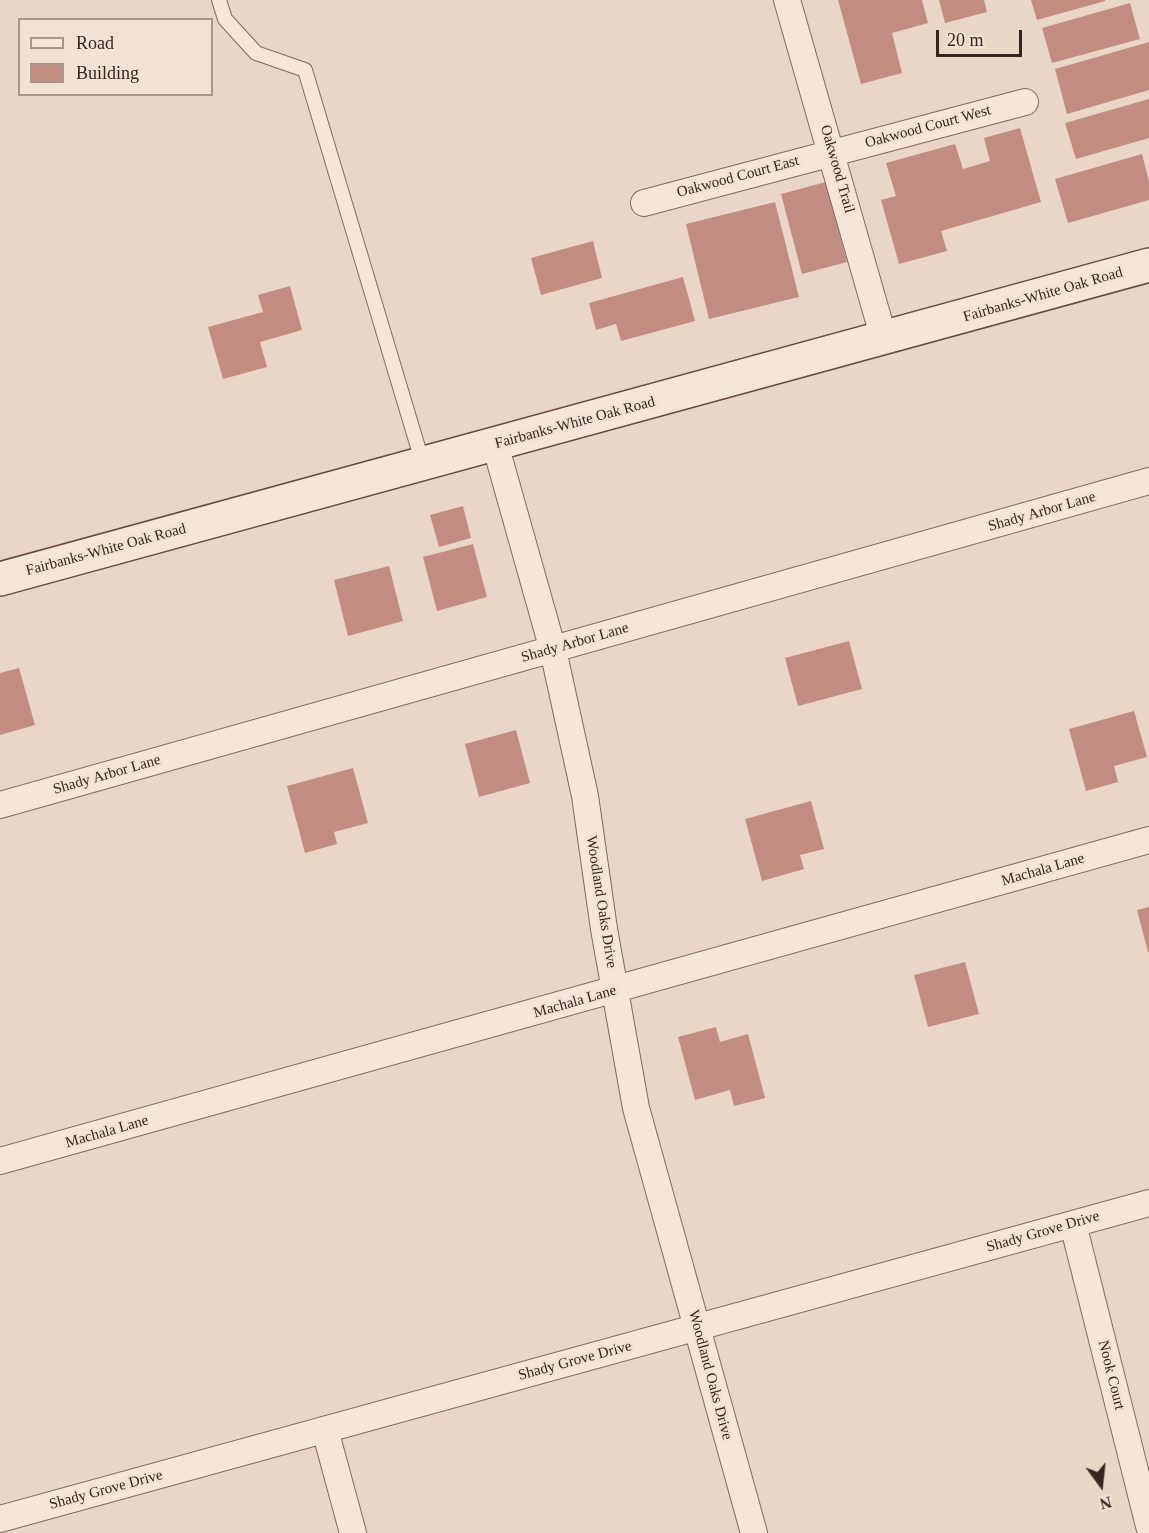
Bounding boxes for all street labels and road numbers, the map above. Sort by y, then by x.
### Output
street label: Oakwood Court West [863,102,993,152]
street label: Oakwood Trail [816,123,858,215]
street label: Oakwood Court East [675,152,801,202]
street label: Fairbanks-White Oak Road [961,264,1125,326]
street label: Fairbanks-White Oak Road [493,393,657,453]
street label: Shady Arbor Lane [986,488,1098,536]
street label: Fairbanks-White Oak Road [24,520,188,580]
street label: Shady Arbor Lane [519,619,631,667]
street label: Shady Arbor Lane [51,751,163,799]
street label: Woodland Oaks Drive [582,835,620,969]
street label: Machala Lane [999,850,1087,890]
street label: Machala Lane [531,982,619,1022]
street label: Machala Lane [63,1112,151,1152]
street label: Shady Grove Drive [984,1207,1102,1257]
street label: Woodland Oaks Drive [684,1308,736,1442]
street label: Shady Grove Drive [516,1337,634,1385]
street label: Nook Court [1094,1338,1128,1412]
street label: Shady Grove Drive [47,1466,165,1514]

